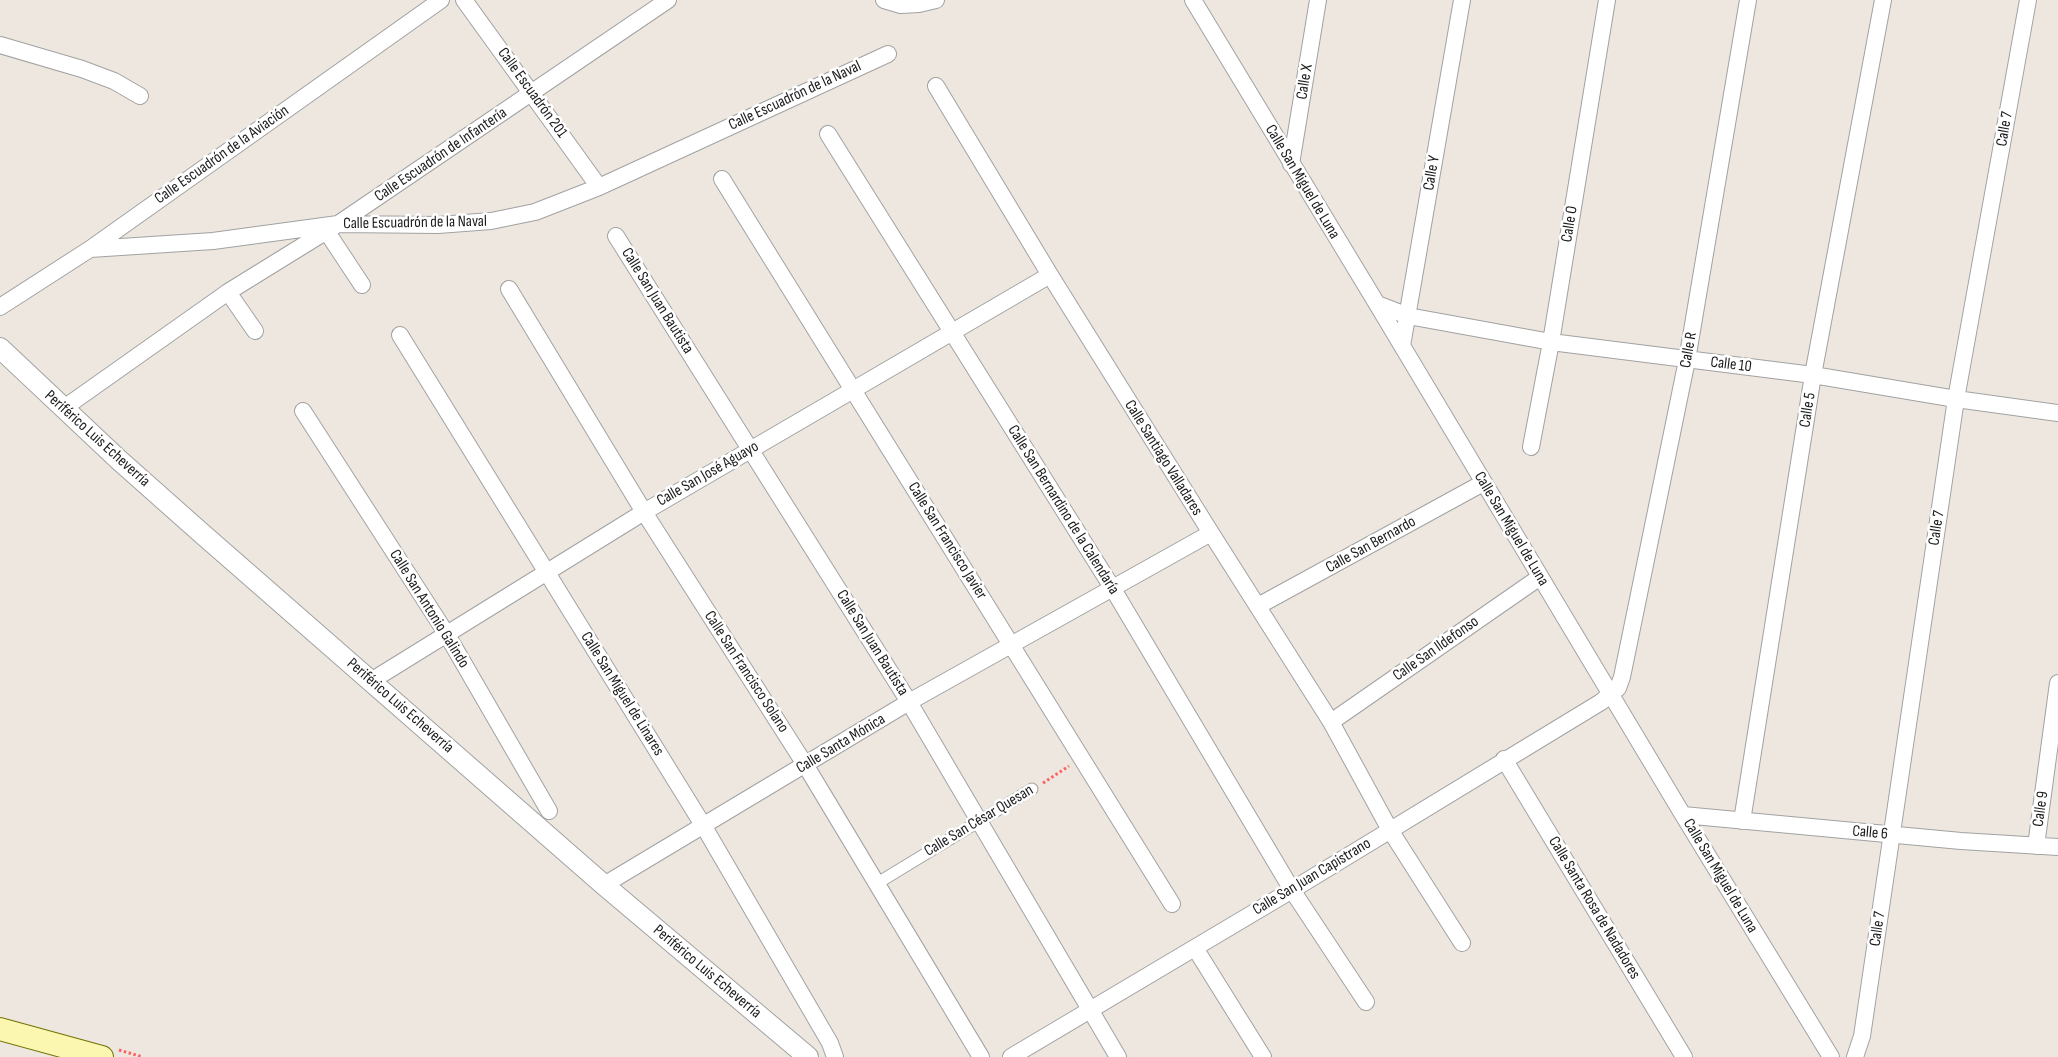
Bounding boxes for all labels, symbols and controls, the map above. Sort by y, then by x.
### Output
street label: Calle Escuadrón 201 [493,44,571,142]
street label: Calle Escuadrón de la Naval [726,57,864,135]
street label: Calle X [1293,63,1317,101]
street label: Calle Escuadrón de la Aviación [151,101,293,209]
street label: Calle Escuadrón de Infantería [371,104,511,206]
street label: Calle 7 [1993,110,2017,148]
street label: Calle San Miguel de Luna [1260,121,1344,243]
street label: Calle Y [1419,154,1445,192]
street label: Calle O [1558,204,1582,244]
street label: Calle Escuadrón de la Naval [343,212,487,234]
street label: Calle San Juan Bautista [617,245,697,357]
street label: Calle R [1676,331,1702,369]
street label: Calle 10 [1709,353,1753,377]
street label: Periférico Luis Echeverría [40,387,154,491]
street label: Calle 5 [1796,391,1820,429]
street label: Calle Santiago Valladares [1120,397,1206,519]
street label: Calle San Bernardino de la Calendaría [1003,422,1123,598]
street label: Calle San José Aguayo [654,437,762,511]
street label: Calle San Miguel de Luna [1469,468,1553,590]
street label: Calle San Francisco Javier [903,479,991,603]
street label: Calle 7 [1925,509,1949,547]
street label: Calle San Bernardo [1323,512,1419,578]
street label: Calle San Antonio Galindo [385,546,473,672]
street label: Calle San Juan Bautista [832,587,912,699]
street label: Calle San Francisco Solano [700,608,792,736]
street label: Calle San Ildefonso [1389,612,1483,686]
street label: Calle San Miguel de Linares [576,628,668,760]
street label: Periférico Luis Echeverría [343,654,457,758]
street label: Calle Santa Mónica [793,710,889,778]
street label: Calle San César Quesan [921,781,1037,861]
street label: Calle 9 [2029,790,2053,828]
street label: Calle San Miguel de Luna [1678,815,1762,937]
street label: Calle 6 [1851,822,1889,844]
street label: Calle Santa Rosa de Nadadores [1544,833,1644,983]
street label: Calle San Juan Capistrano [1249,834,1375,920]
street label: Calle 7 [1866,910,1890,948]
street label: Periférico Luis Echeverría [649,921,765,1023]

